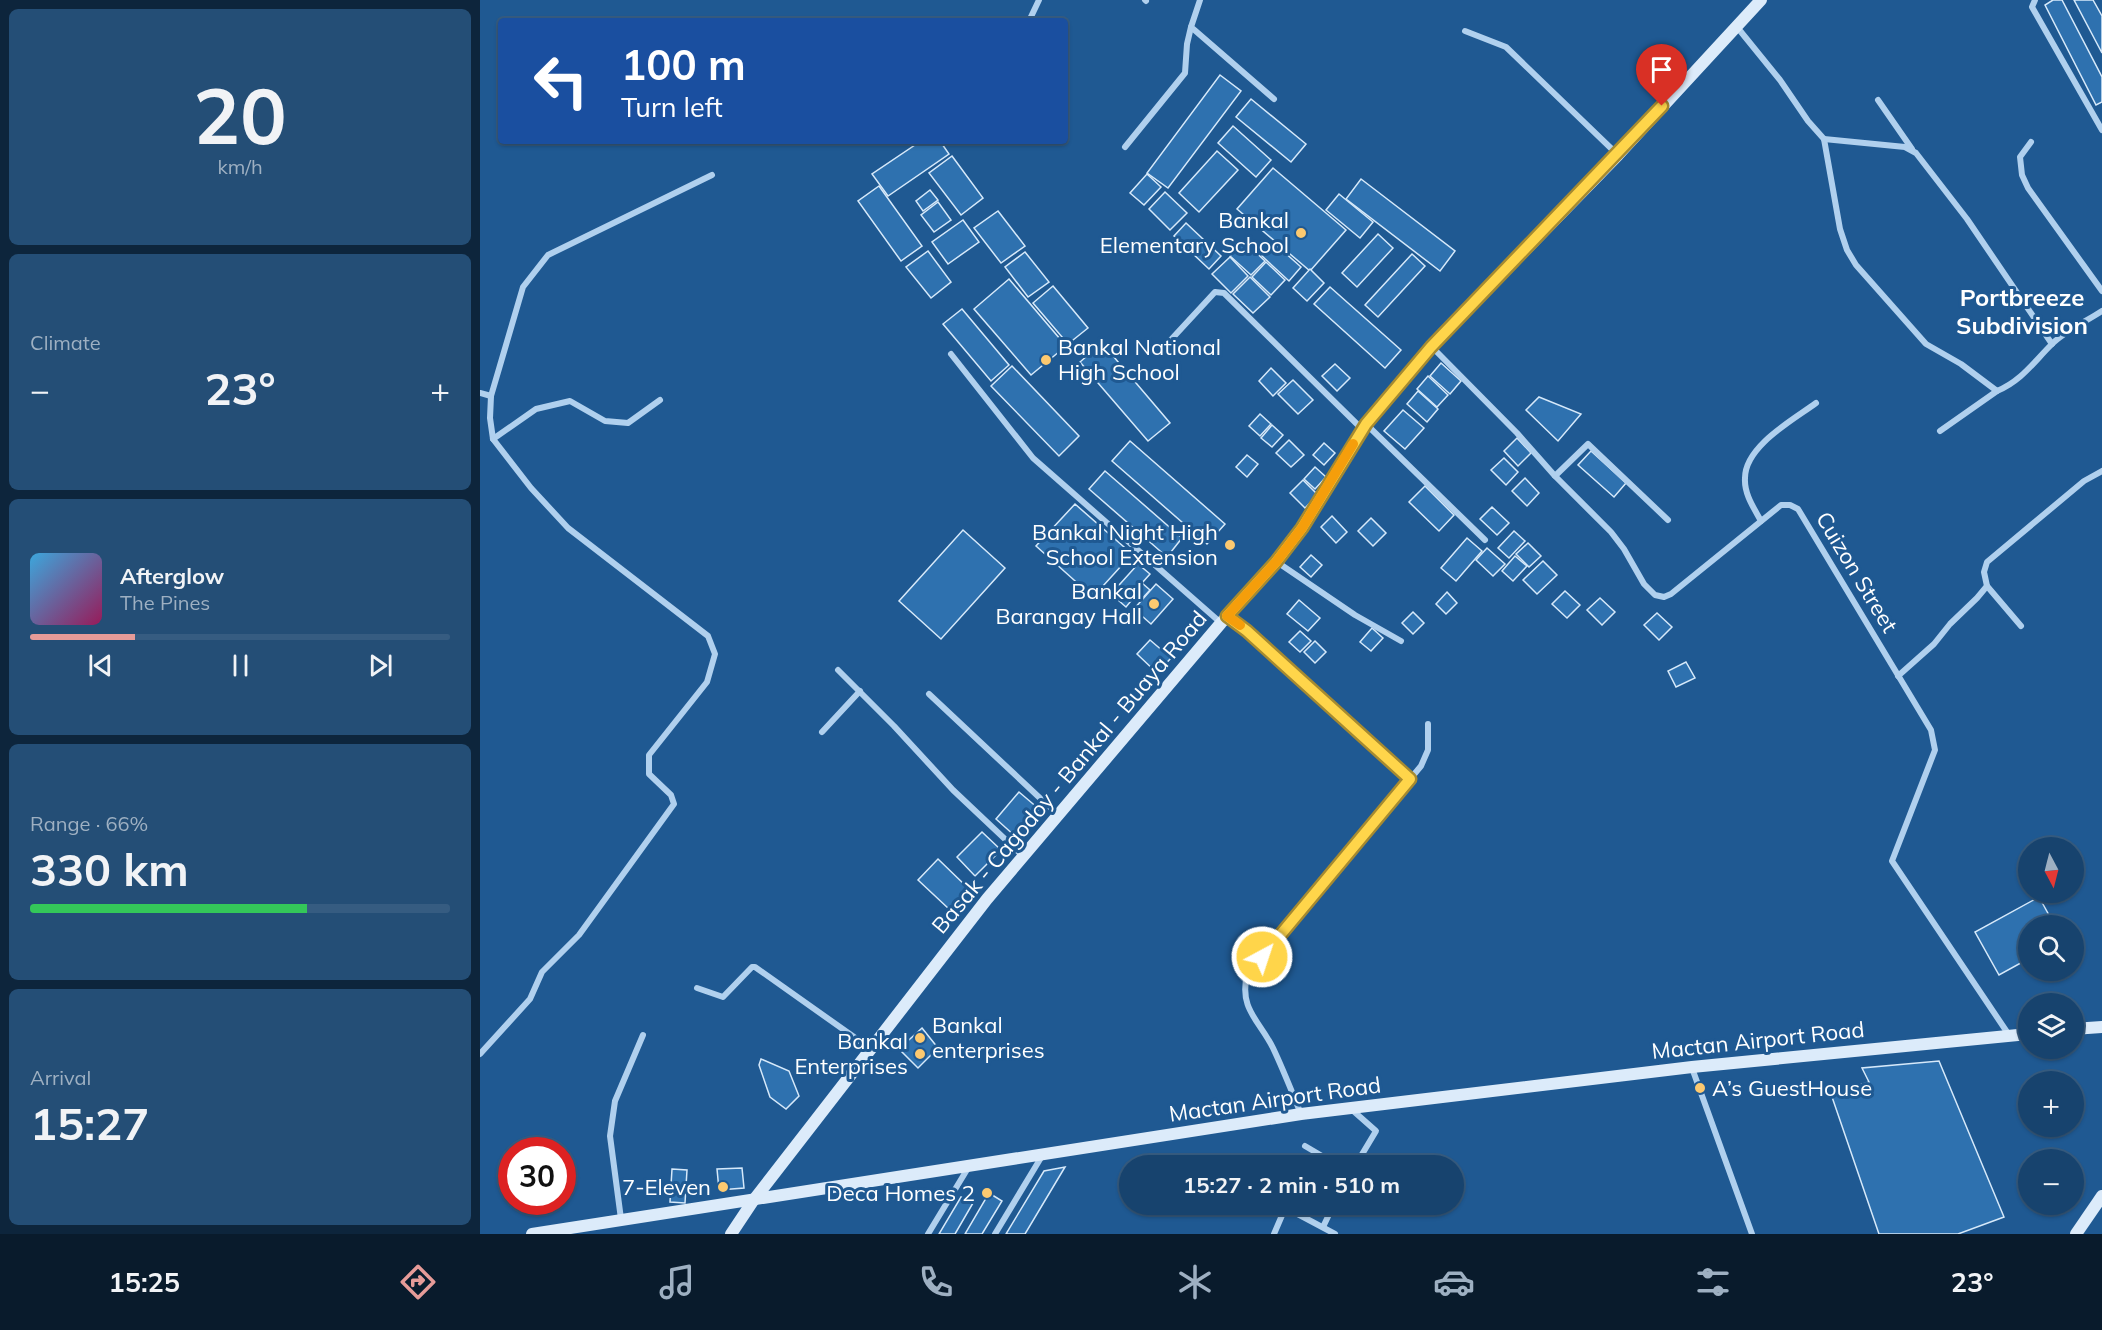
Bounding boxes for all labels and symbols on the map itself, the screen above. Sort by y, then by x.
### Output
pin [1636,44,1687,106]
place label: Bankal Elementary School [1100,206,1289,259]
marker: Bankal Elementary School [1294,226,1308,240]
district label: Portbreeze Subdivision [1956,282,2088,340]
place label: Bankal National High School [1058,333,1221,386]
marker: Bankal National High School [1039,353,1053,367]
street label: Cuizon Street [1810,507,1904,638]
place label: Bankal Night High School Extension [1032,518,1218,571]
marker: Bankal Night High School Extension [1223,538,1237,552]
place label: Bankal Barangay Hall [996,577,1142,630]
marker: Bankal Barangay Hall [1147,597,1161,611]
street label: Basak - Cagodoy - Bankal - Buaya Road [926,605,1212,939]
north arrow [2018,837,2084,903]
position arrow [1230,925,1294,989]
place label: Bankal enterprises [932,1011,1045,1064]
street label: Mactan Airport Road [1650,1015,1866,1065]
place label: Bankal Enterprises [794,1027,908,1080]
marker: Bankal enterprises [913,1031,927,1045]
marker: Bankal Enterprises [913,1047,927,1061]
street label: Mactan Airport Road [1167,1070,1383,1128]
place label: A’s GuestHouse [1712,1074,1872,1102]
marker: A’s GuestHouse [1693,1081,1707,1095]
speed limit sign: 30 [498,1137,576,1215]
place label: 7-Eleven [622,1173,711,1201]
place label: Deca Homes 2 [826,1179,975,1207]
marker: 7-Eleven [716,1180,730,1194]
marker: Deca Homes 2 [980,1186,994,1200]

